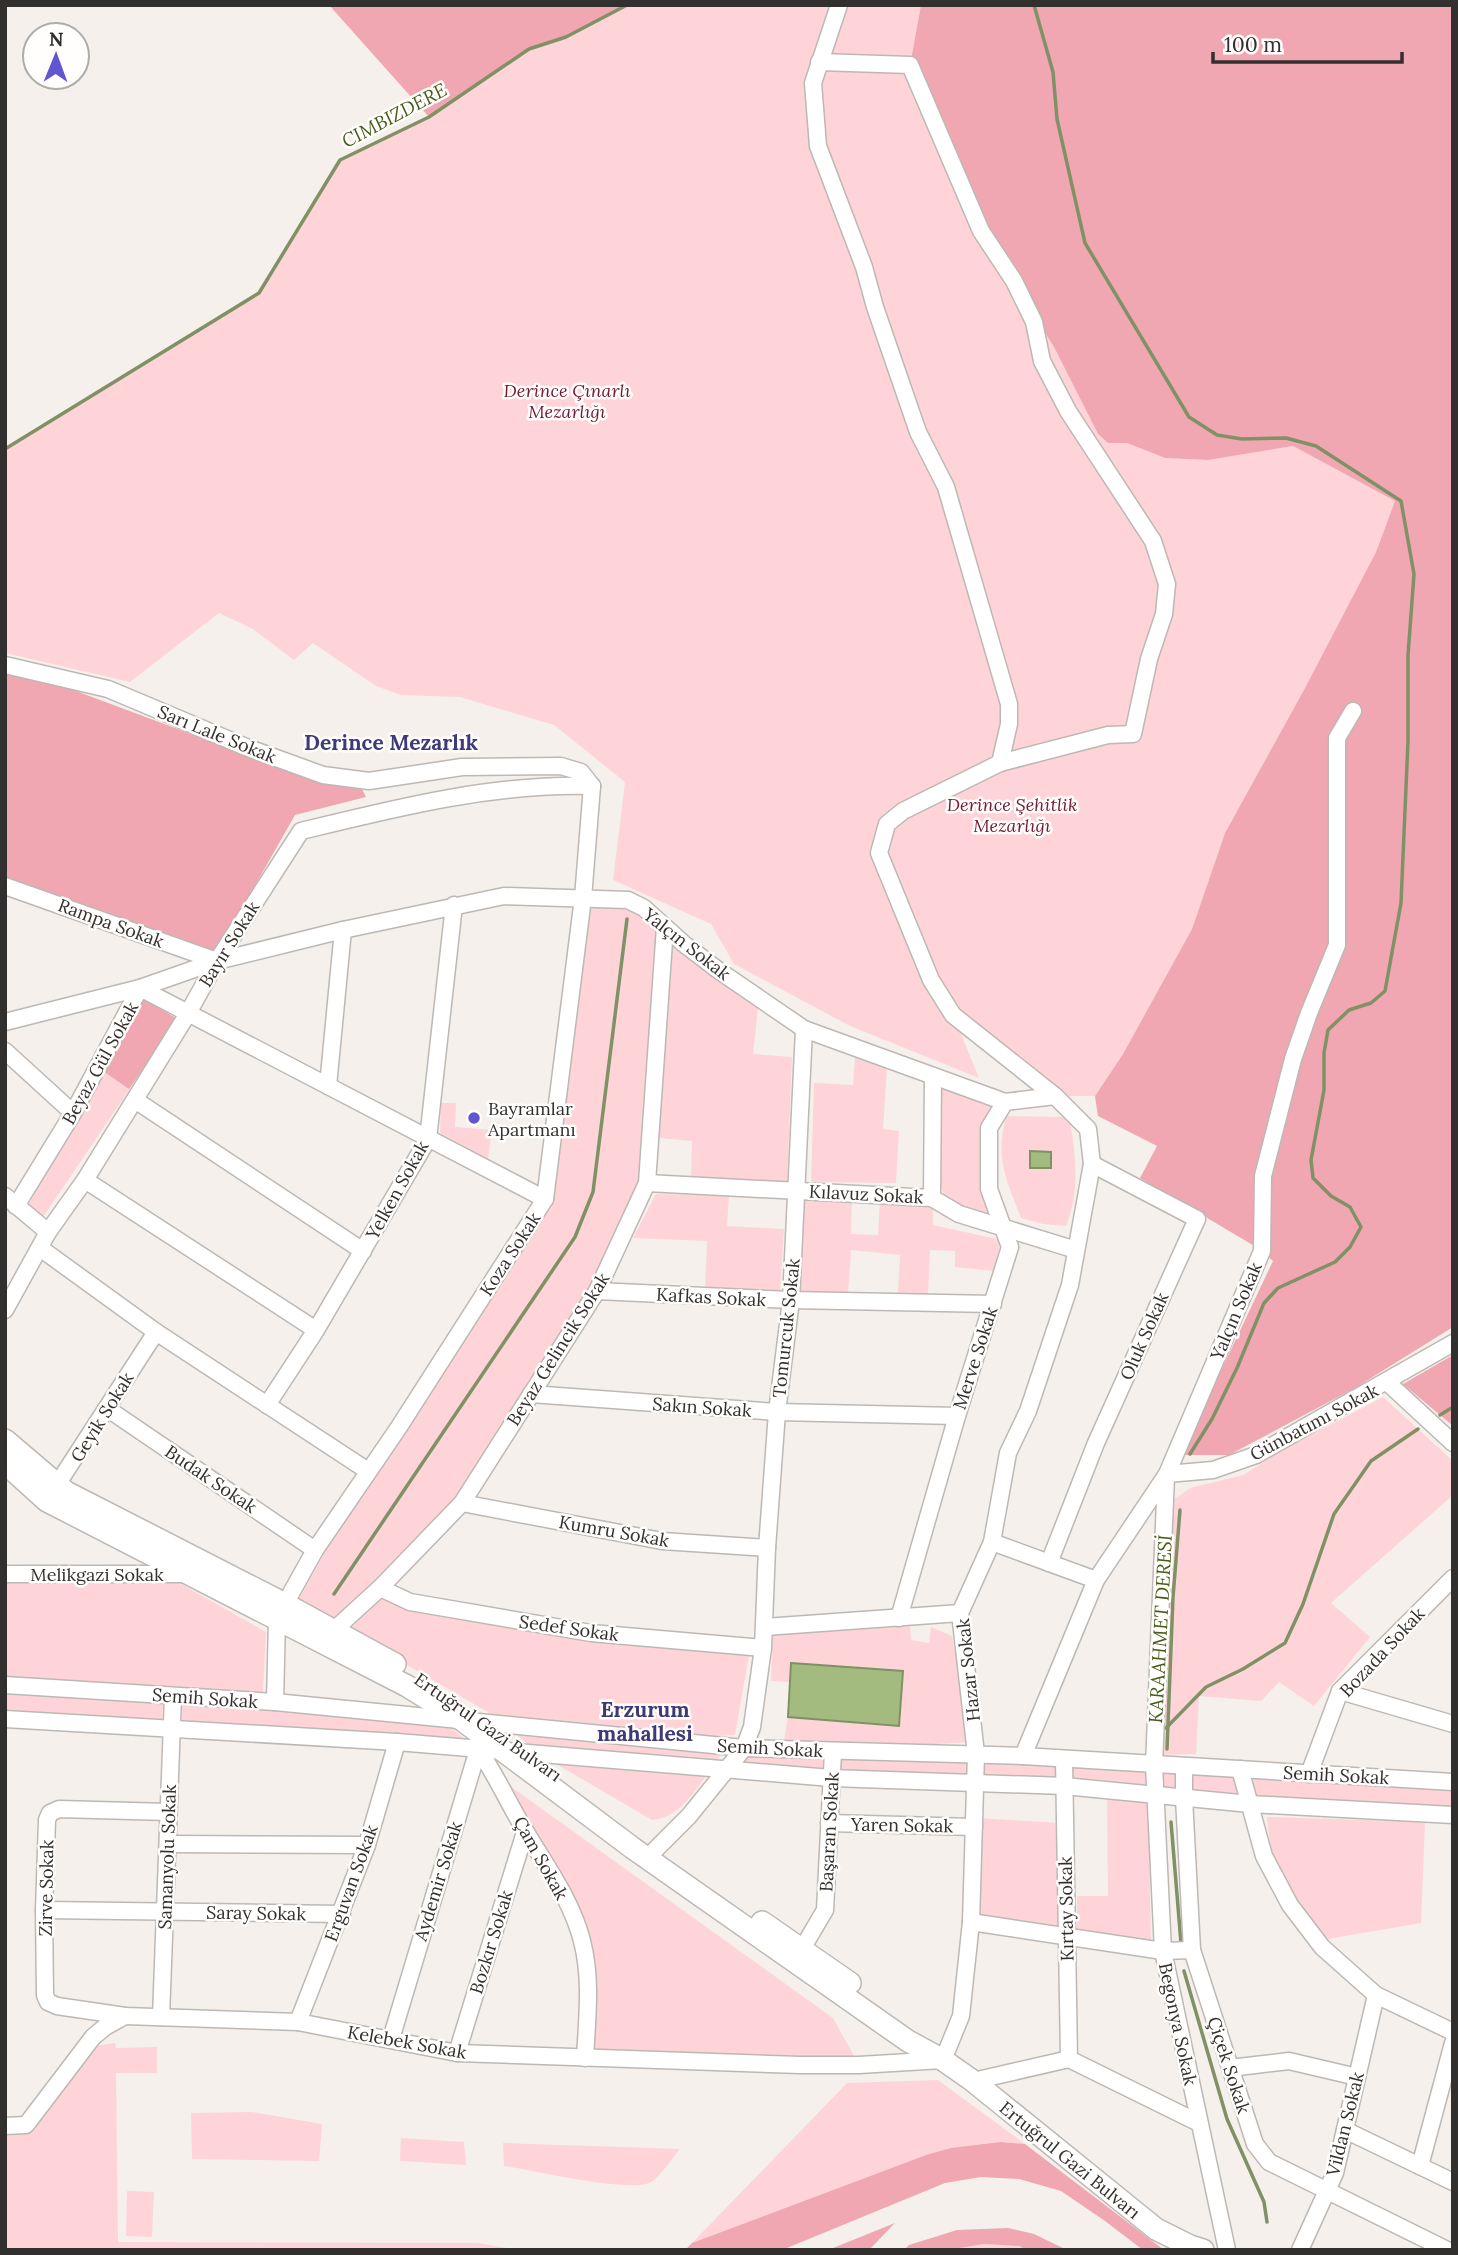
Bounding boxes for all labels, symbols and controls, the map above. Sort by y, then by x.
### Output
north arrow [21,21,91,91]
scale bar [1213,21,1402,65]
text: N [49,27,64,51]
text: 100 m [1224,31,1282,58]
water label: CIMBIZDERE [337,77,451,153]
park label: Derince Çınarlı Mezarlığı [504,379,631,423]
street label: Sarı Lale Sokak [154,700,280,768]
district label: Derince Mezarlık [304,729,479,756]
park label: Derince Şehitlik Mezarlığı [947,793,1077,837]
street label: Rampa Sokak [55,893,167,953]
street label: Bayır Sokak [194,897,265,991]
street label: Yalçın Sokak [638,902,735,985]
street label: Beyaz Gül Sokak [57,997,143,1128]
place label: Bayramlar Apartmanı [487,1097,576,1141]
marker: Bayramlar Apartmanı [466,1110,482,1126]
street label: Yelken Sokak [360,1136,434,1244]
street label: Kılavuz Sokak [808,1180,924,1208]
street label: Koza Sokak [474,1208,546,1300]
street label: Tomurcuk Sokak [767,1257,805,1399]
street label: Yalçın Sokak [1205,1258,1267,1364]
street label: Beyaz Gelincik Sokak [502,1268,615,1430]
street label: Kafkas Sokak [655,1283,767,1311]
street label: Oluk Sokak [1114,1288,1174,1383]
street label: Merve Sokak [948,1303,1003,1412]
street label: Geyik Sokak [65,1368,139,1466]
street label: Günbatımı Sokak [1246,1378,1382,1466]
street label: Sakın Sokak [652,1392,753,1422]
street label: Budak Sokak [161,1440,261,1518]
street label: Kumru Sokak [557,1510,671,1552]
water label: KARAAHMET DERESİ [1143,1534,1177,1724]
street label: Melikgazi Sokak [30,1563,164,1586]
street label: Bozada Sokak [1335,1602,1430,1702]
street label: Sedef Sokak [518,1610,621,1646]
street label: Hazar Sokak [951,1617,985,1723]
street label: Ertuğrul Gazi Bulvarı [410,1667,566,1787]
street label: Semih Sokak [151,1683,259,1713]
district label: Erzurum mahallesi [597,1696,693,1747]
street label: Semih Sokak [716,1734,824,1762]
street label: Semih Sokak [1282,1761,1390,1789]
street label: Başaran Sokak [814,1771,844,1893]
street label: Samanyolu Sokak [153,1784,181,1930]
street label: Çam Sokak [509,1812,574,1904]
street label: Yaren Sokak [850,1813,954,1837]
street label: Aydemir Sokak [409,1818,467,1945]
street label: Erguvan Sokak [319,1821,383,1945]
street label: Zirve Sokak [34,1839,58,1937]
street label: Kırtay Sokak [1054,1856,1078,1962]
street label: Bozkır Sokak [464,1887,518,1997]
street label: Saray Sokak [206,1901,306,1925]
street label: Begonya Sokak [1154,1960,1202,2088]
street label: Çiçek Sokak [1203,2014,1256,2117]
street label: Kelebek Sokak [346,2020,469,2064]
street label: Vildan Sokak [1321,2069,1369,2179]
street label: Ertuğrul Gazi Bulvarı [995,2096,1145,2224]

